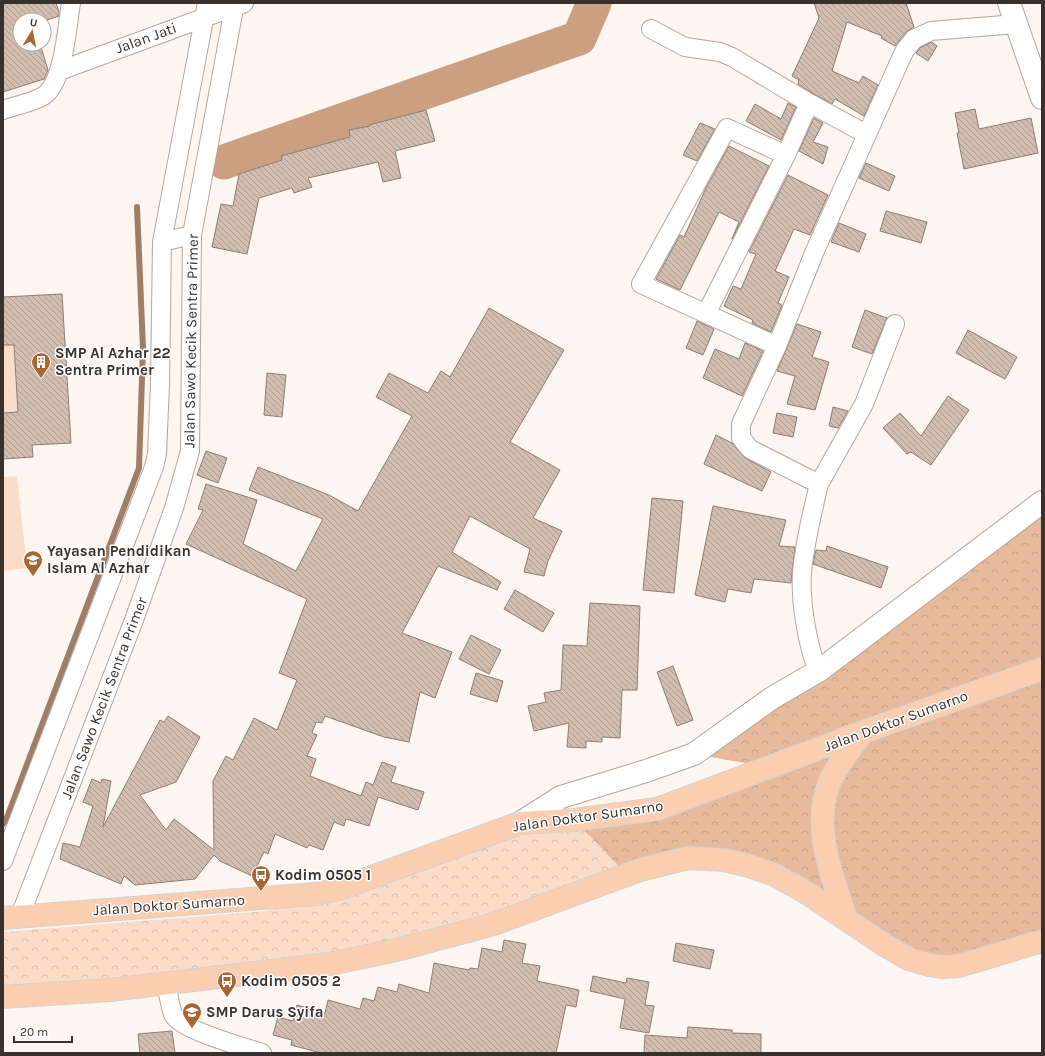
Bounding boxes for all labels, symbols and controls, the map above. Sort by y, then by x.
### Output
north arrow [12,12,52,52]
text: U [29,16,39,30]
street label: Jalan Jati [113,19,179,57]
street label: Jalan Sawo Kecik Sentra Primer [180,233,202,448]
place label: SMP Al Azhar 22 Sentra Primer [55,344,171,379]
building icon: SMP Al Azhar 22 Sentra Primer [30,351,52,379]
place label: Yayasan Pendidikan Islam Al Azhar [47,542,191,577]
school or university icon: Yayasan Pendidikan Islam Al Azhar [22,549,44,577]
street label: Jalan Sawo Kecik Sentra Primer [57,594,151,801]
street label: Jalan Doktor Sumarno [822,687,970,755]
street label: Jalan Doktor Sumarno [512,797,664,835]
bus stop icon: Kodim 0505 1 [250,864,272,892]
place label: Kodim 0505 1 [275,866,371,884]
street label: Jalan Doktor Sumarno [93,891,245,919]
bus stop icon: Kodim 0505 2 [216,970,238,998]
place label: Kodim 0505 2 [241,972,341,990]
school or university icon: SMP Darus Syifa [181,1001,203,1029]
place label: SMP Darus Syifa [206,1003,324,1021]
scale bar [14,1018,72,1044]
text: 20 m [20,1025,48,1039]

